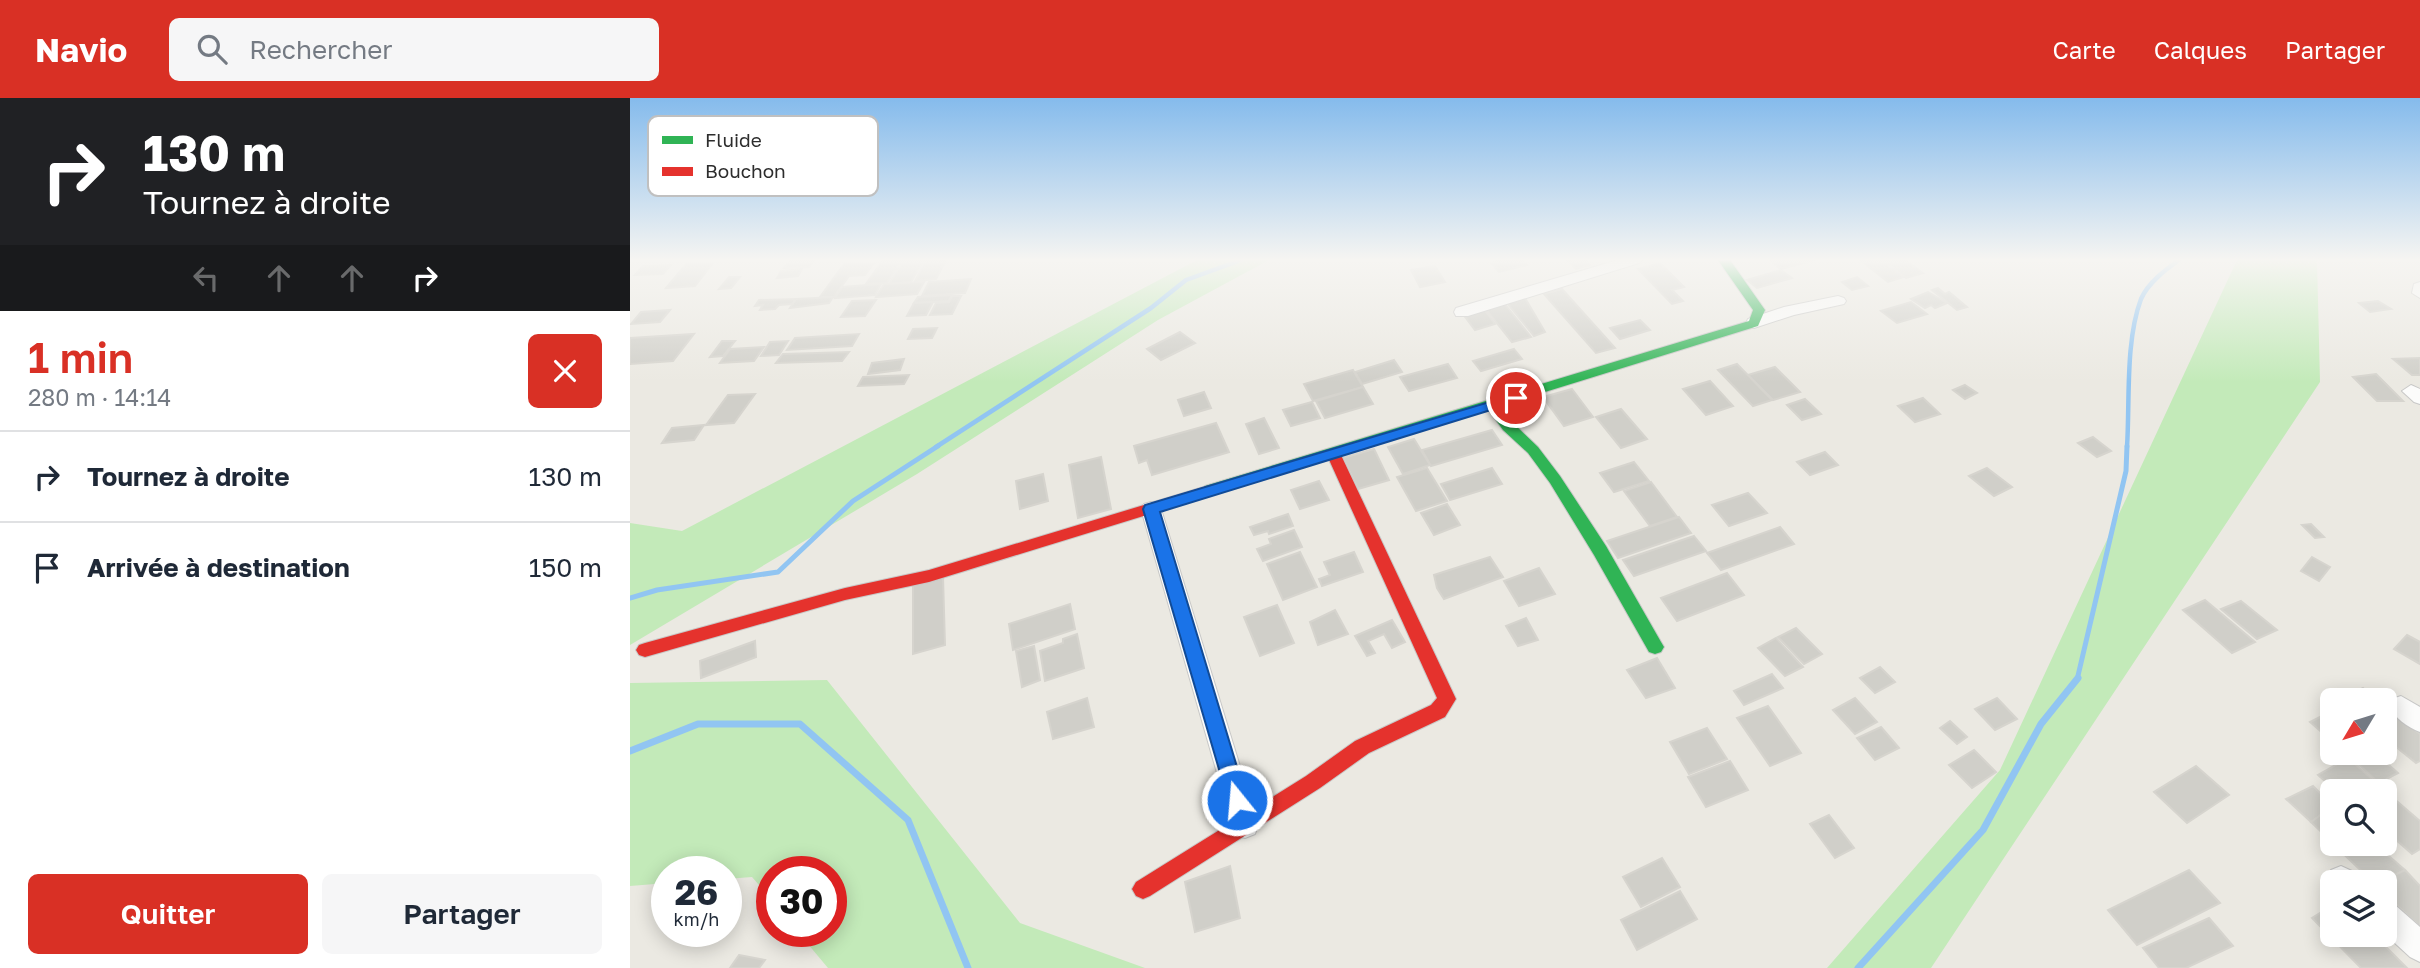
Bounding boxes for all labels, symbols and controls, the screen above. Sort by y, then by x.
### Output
search box [169,18,659,81]
text: Navio [35,30,127,69]
icon: search [193,30,231,68]
text: Rechercher [249,34,392,65]
text: Carte [2052,35,2116,64]
text: Calques [2154,35,2247,64]
text: Partager [2285,35,2385,64]
legend [648,116,878,196]
text: 130 m [143,123,285,182]
icon: right [28,126,119,217]
text: Fluide [705,128,762,151]
text: Bouchon [705,159,786,182]
text: Tournez à droite [143,183,391,221]
icon: left [187,259,225,297]
icon: ahead [260,259,298,297]
icon: ahead [333,259,371,297]
icon: right [406,259,444,297]
text: 1 min [28,332,133,382]
button: close [528,334,602,408]
pin [1486,368,1546,428]
icon: arrive [1497,379,1535,417]
text: 280 m · 14:14 [28,383,171,411]
icon: right [28,458,66,496]
text: Tournez à droite [87,461,290,492]
text: 130 m [529,461,602,492]
icon: arrive [28,549,66,587]
text: Arrivée à destination [87,552,350,583]
text: 150 m [529,552,602,583]
north arrow [2320,688,2398,765]
map controls [2320,688,2397,947]
position arrow [1200,763,1274,837]
button: search [2320,779,2397,856]
speed limit sign: 30 [756,856,847,947]
button: layers [2320,870,2397,947]
text: 26 [675,871,718,913]
button: Quitter [28,874,308,954]
button: Partager [322,874,602,954]
text: km/h [674,908,719,930]

